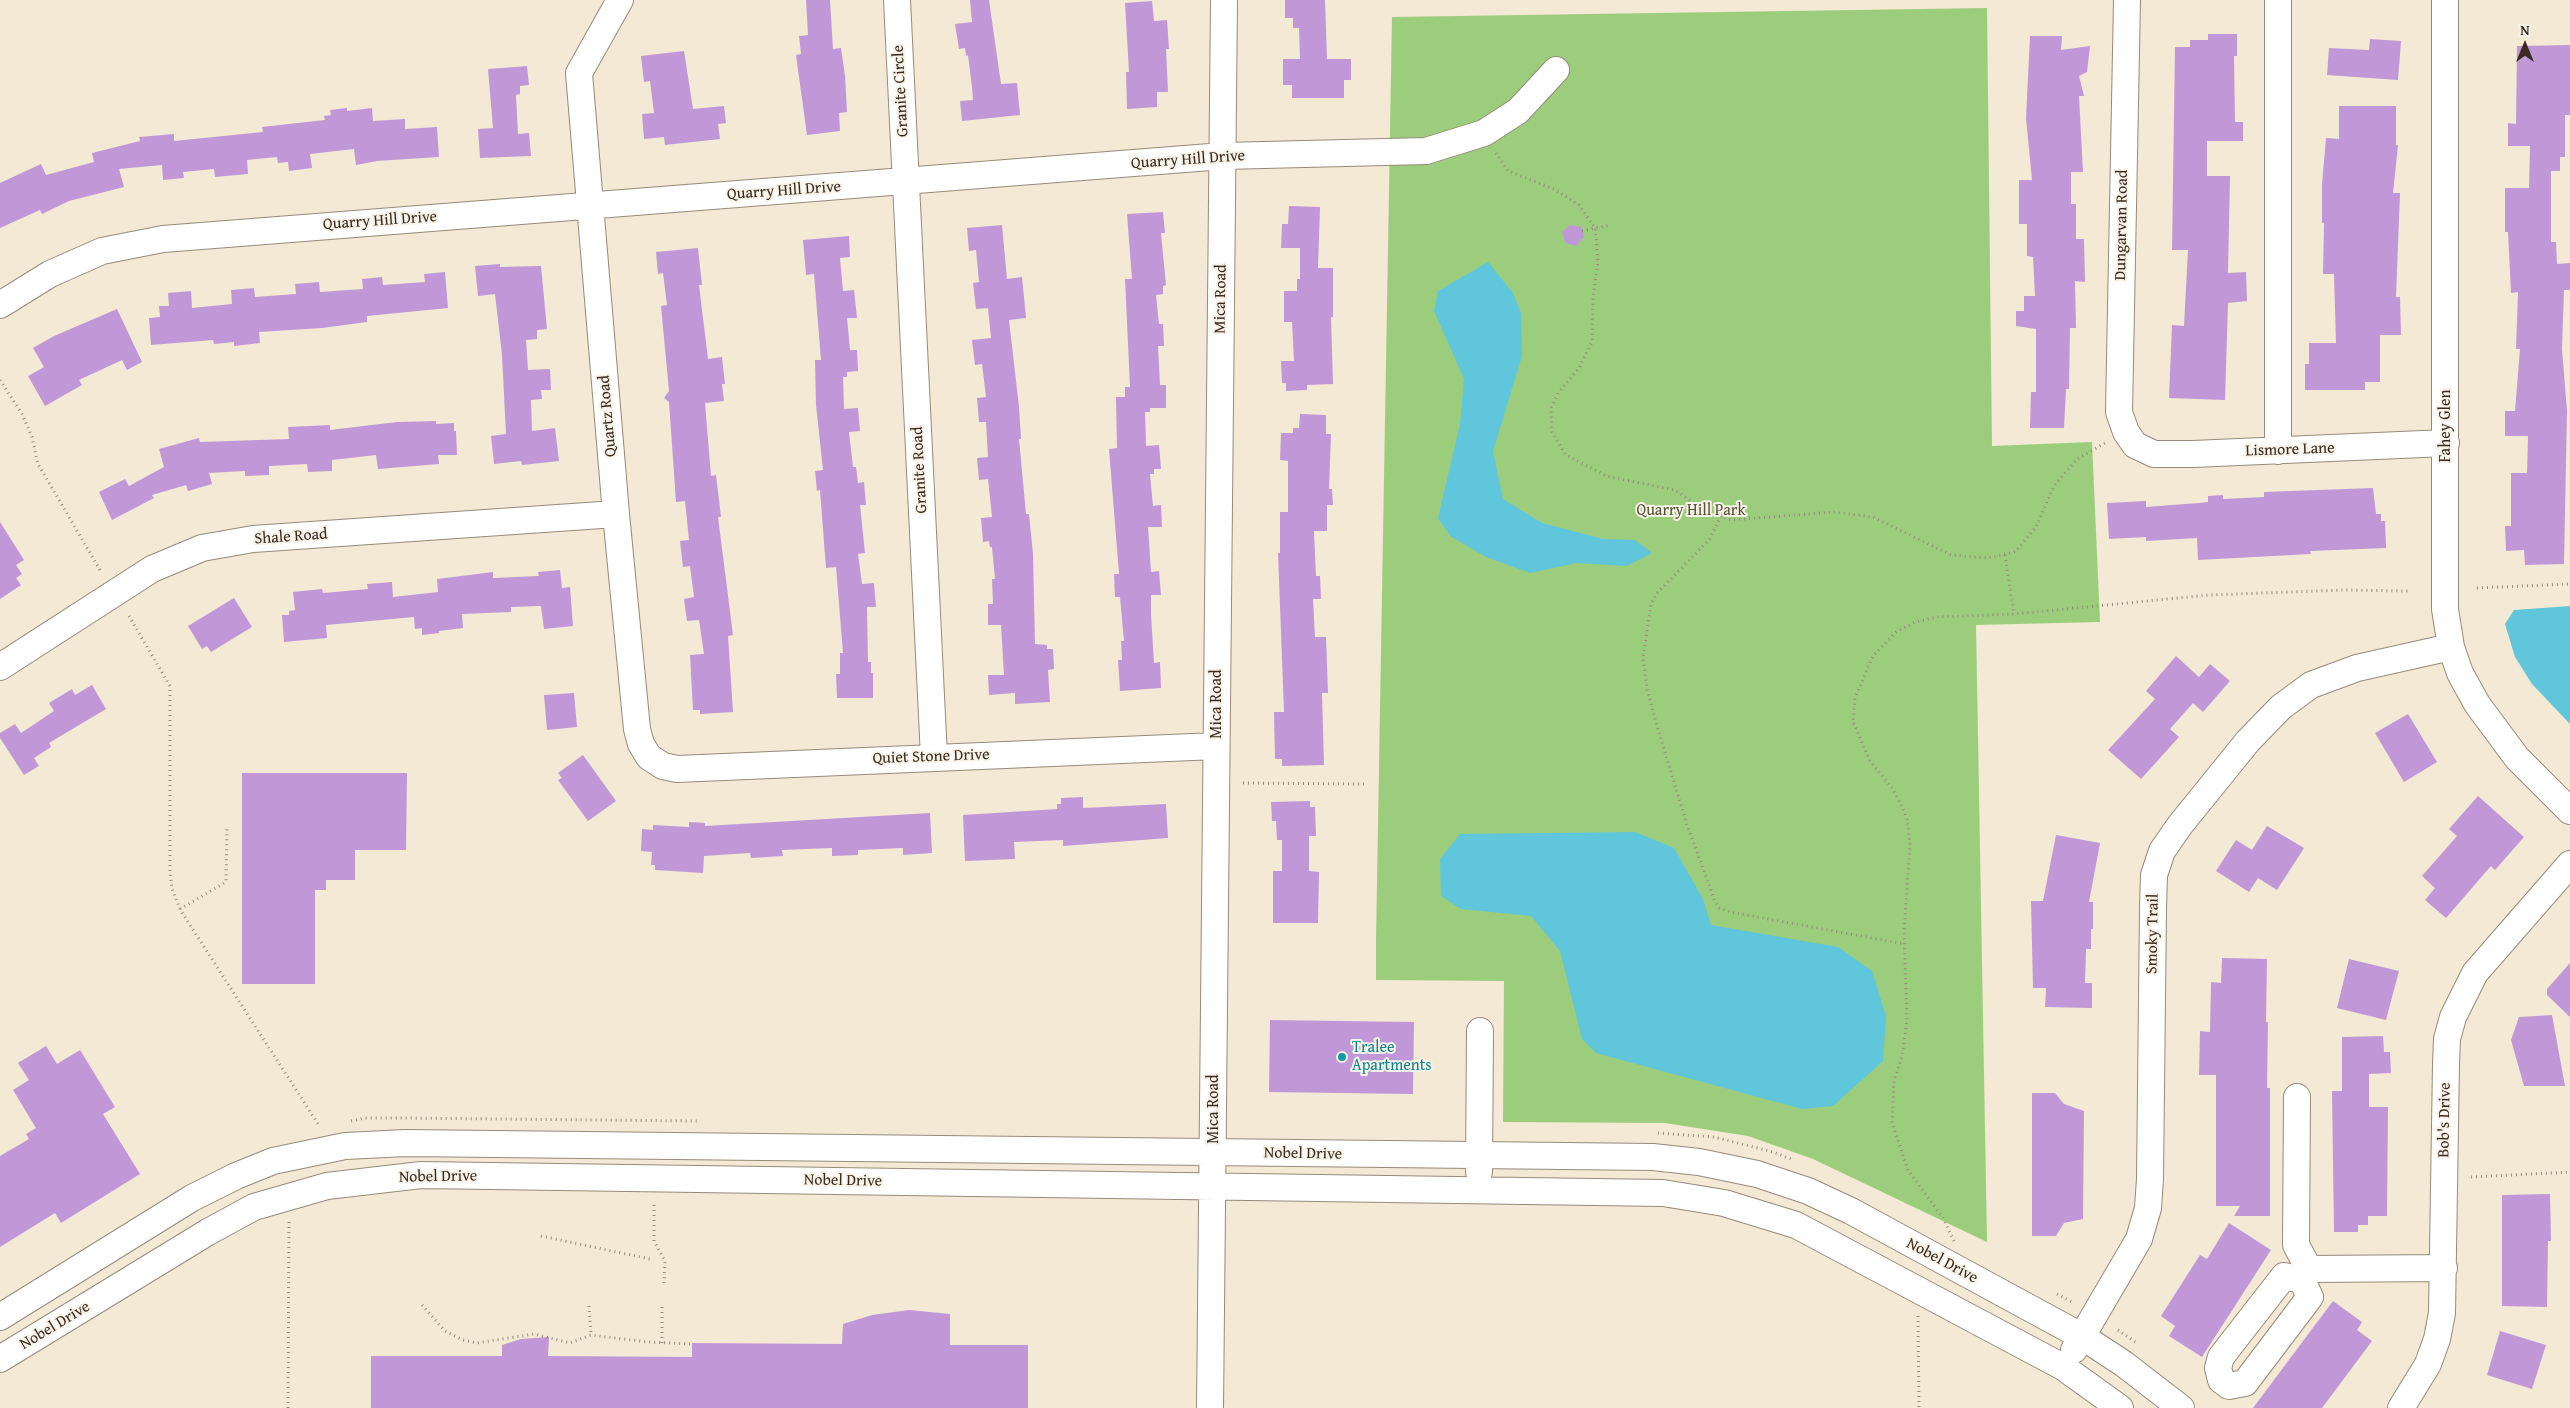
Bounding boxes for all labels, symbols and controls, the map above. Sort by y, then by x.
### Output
north arrow [2500,20,2550,70]
text: N [2520,20,2530,40]
street label: Granite Circle [889,45,913,137]
street label: Quarry Hill Drive [1130,146,1246,174]
street label: Dungarvan Road [2111,170,2133,280]
street label: Quarry Hill Drive [726,177,842,205]
street label: Quarry Hill Drive [322,207,438,235]
street label: Mica Road [1211,264,1231,334]
street label: Quartz Road [595,374,621,458]
street label: Fahey Glen [2436,389,2456,463]
street label: Granite Road [908,426,932,514]
street label: Lismore Lane [2245,439,2335,461]
park label: Quarry Hill Park [1636,501,1746,521]
street label: Shale Road [254,525,328,549]
street label: Mica Road [1207,669,1227,739]
street label: Quiet Stone Drive [872,745,990,769]
street label: Smoky Trail [2143,894,2163,974]
place label: Tralee Apartments [1352,1038,1432,1076]
marker: Tralee Apartments [1336,1051,1348,1063]
street label: Mica Road [1204,1074,1224,1144]
street label: Bob's Drive [2435,1082,2455,1158]
street label: Nobel Drive [1264,1144,1342,1164]
street label: Nobel Drive [399,1167,477,1187]
street label: Nobel Drive [804,1171,882,1191]
street label: Nobel Drive [1903,1234,1981,1288]
street label: Nobel Drive [16,1298,94,1354]

